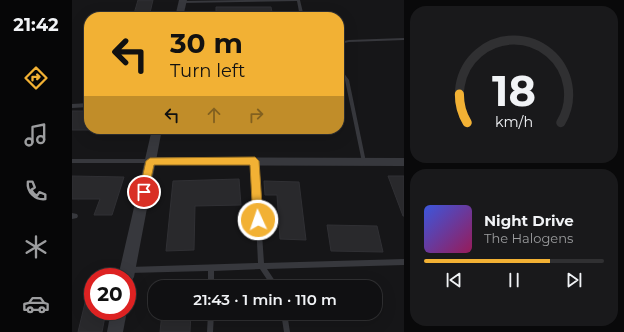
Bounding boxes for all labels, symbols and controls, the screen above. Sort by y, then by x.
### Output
text: 21:42 [13,14,59,36]
text: 30 m [170,26,243,60]
icon: left [104,28,156,80]
text: Turn left [170,60,245,82]
icon: directions [22,64,50,92]
text: 18 [492,65,536,115]
icon: left [161,104,183,126]
icon: ahead [203,104,225,126]
icon: right [245,104,267,126]
text: km/h [495,112,533,130]
icon: music [22,121,50,149]
pin [127,175,161,209]
icon: phone [22,177,50,205]
icon: arrive [133,181,155,203]
position arrow [237,199,279,241]
text: Night Drive [484,211,574,230]
text: The Halogens [484,230,573,246]
icon: climate [22,233,50,261]
speed limit sign: 20 [84,268,136,320]
icon: previous [443,269,465,291]
icon: pause [503,269,525,291]
icon: next [563,269,585,291]
icon: car [22,290,50,318]
text: 21:43 · 1 min · 110 m [193,290,337,309]

